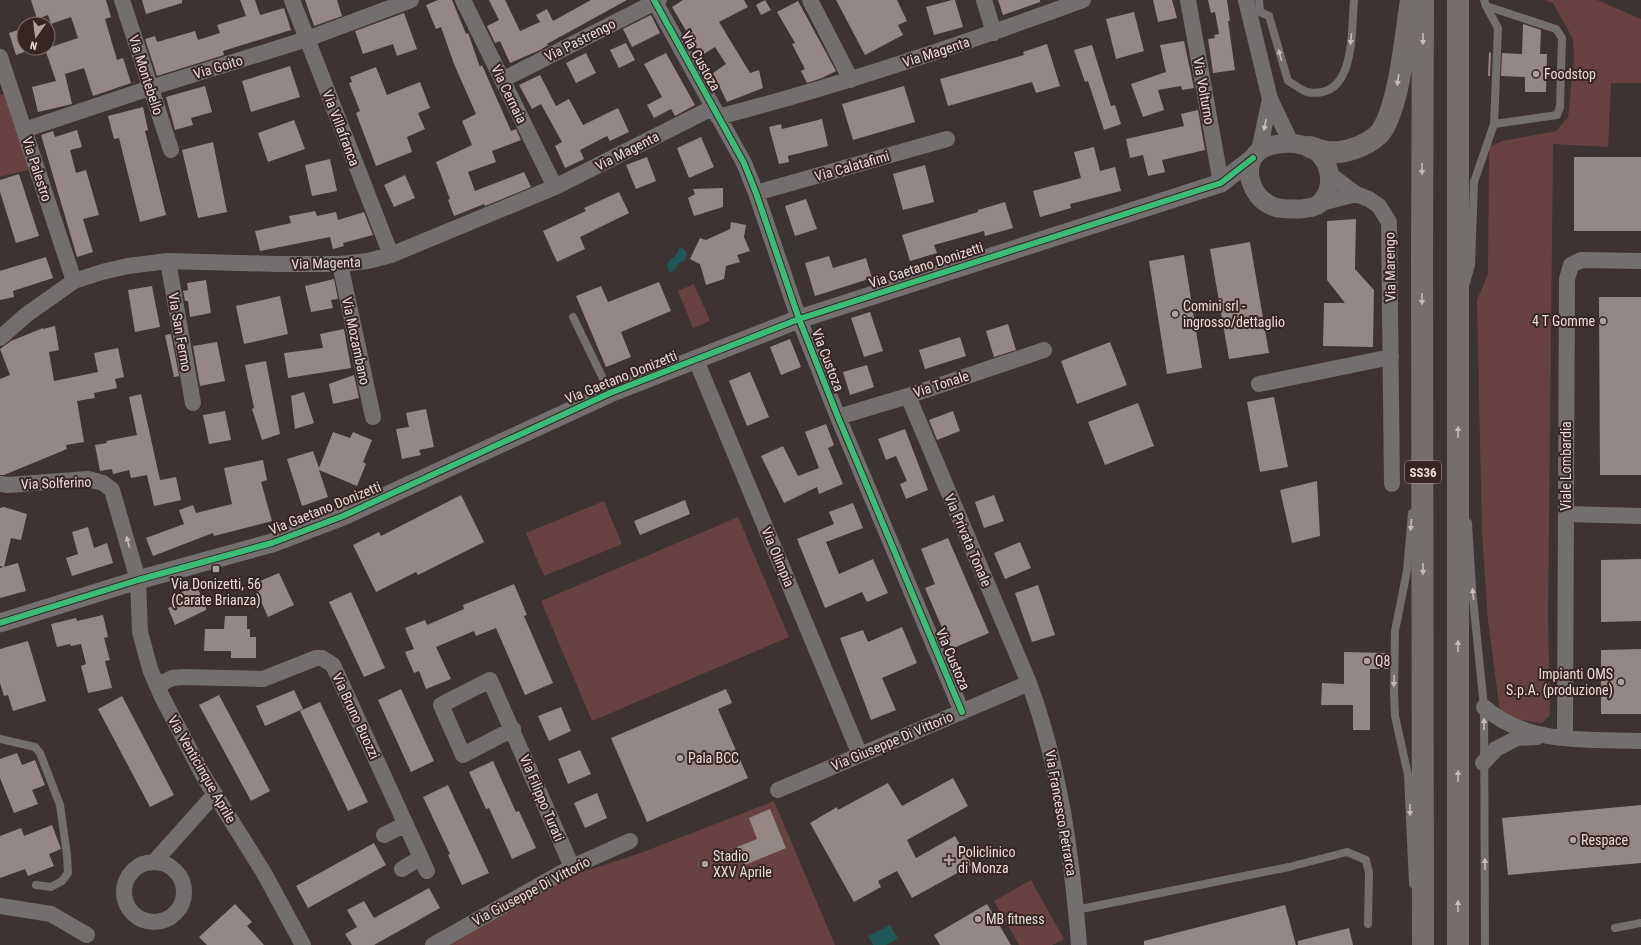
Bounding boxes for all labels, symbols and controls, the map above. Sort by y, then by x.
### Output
street label: Via Pastrengo [542,15,618,65]
north arrow [16,16,56,56]
street label: Via Custoza [678,28,724,94]
street label: Via Montebello [126,33,166,117]
one-way arrow [1347,33,1354,45]
one-way arrow [1420,33,1426,46]
street label: Via Magenta [901,34,971,70]
text: N [29,38,39,52]
one-way arrow [1277,49,1283,61]
street label: Via Goito [191,52,245,82]
street label: Via Volturno [1190,56,1218,126]
street label: Via Cernaia [488,62,530,126]
place label: Foodstop [1544,66,1596,82]
marker: Foodstop [1531,69,1541,79]
one-way arrow [1395,74,1401,86]
street label: Via Villafranca [319,88,363,168]
one-way arrow [1261,119,1267,131]
street label: Via Magenta [592,128,662,174]
street label: Via Palestro [19,135,55,203]
street label: Via Calatafimi [813,148,891,184]
one-way arrow [1419,163,1425,176]
street label: Via Marengo [1381,232,1399,302]
street label: Via Gaetano Donizetti [867,239,985,291]
street label: Via Magenta [291,254,361,272]
street label: Via San Fermo [165,291,195,373]
one-way arrow [1419,293,1425,306]
street label: Via Mozambano [339,296,373,386]
place label: Comini srl - ingrosso/dettaglio [1183,298,1285,330]
marker: Comini srl - ingrosso/dettaglio [1170,309,1180,319]
place label: 4 T Gomme [1532,313,1595,329]
marker: 4 T Gomme [1598,316,1608,326]
street label: Via Custoza [809,326,847,394]
street label: Via Gaetano Donizetti [563,347,679,407]
street label: Via Tonale [911,367,971,401]
street label: Viale Lombardia [1558,421,1574,511]
one-way arrow [1455,425,1461,438]
road number: SS36 [1405,461,1441,483]
street label: Via Solferino [20,474,92,492]
street label: Via Gaetano Donizetti [267,478,383,538]
street label: Via Privata Tonale [941,491,995,589]
one-way arrow [1408,519,1415,531]
street label: Via Olimpia [758,525,798,589]
one-way arrow [124,536,130,548]
one-way arrow [1420,563,1426,576]
marker: Via Donizetti, 56 (Carate Brianza) [211,564,221,574]
place label: Via Donizetti, 56 (Carate Brianza) [171,576,261,609]
one-way arrow [1469,588,1476,600]
street label: Via Custoza [933,626,973,692]
one-way arrow [1455,639,1461,652]
place label: Q8 [1375,653,1390,669]
marker: Q8 [1362,656,1372,666]
place label: Impianti OMS S.p.A. (produzione) [1506,666,1613,699]
street label: Via Bruno Buozzi [329,670,383,762]
one-way arrow [1391,675,1397,688]
marker: Impianti OMS S.p.A. (produzione) [1616,677,1626,687]
street label: Via Giuseppe Di Vittorio [829,708,955,774]
street label: Via Venticinque Aprile [165,712,240,826]
one-way arrow [1481,717,1487,730]
street label: Via Francesco Petrarca [1042,749,1080,877]
place label: Pala BCC [688,750,739,766]
street label: Via Filippo Turati [517,752,567,844]
marker: Pala BCC [675,753,685,763]
one-way arrow [1455,769,1461,782]
one-way arrow [1406,804,1413,816]
place label: Respace [1581,832,1628,848]
marker: Respace [1568,835,1578,845]
place label: Policlinico di Monza [958,844,1016,876]
place label: Stadio XXV Aprile [713,848,772,880]
street label: Via Giuseppe Di Vittorio [469,853,593,929]
marker: Policlinico di Monza [943,854,955,866]
one-way arrow [1481,858,1488,870]
marker: Stadio XXV Aprile [700,859,710,869]
one-way arrow [1455,899,1461,912]
place label: MB fitness [986,911,1045,927]
marker: MB fitness [973,914,983,924]

